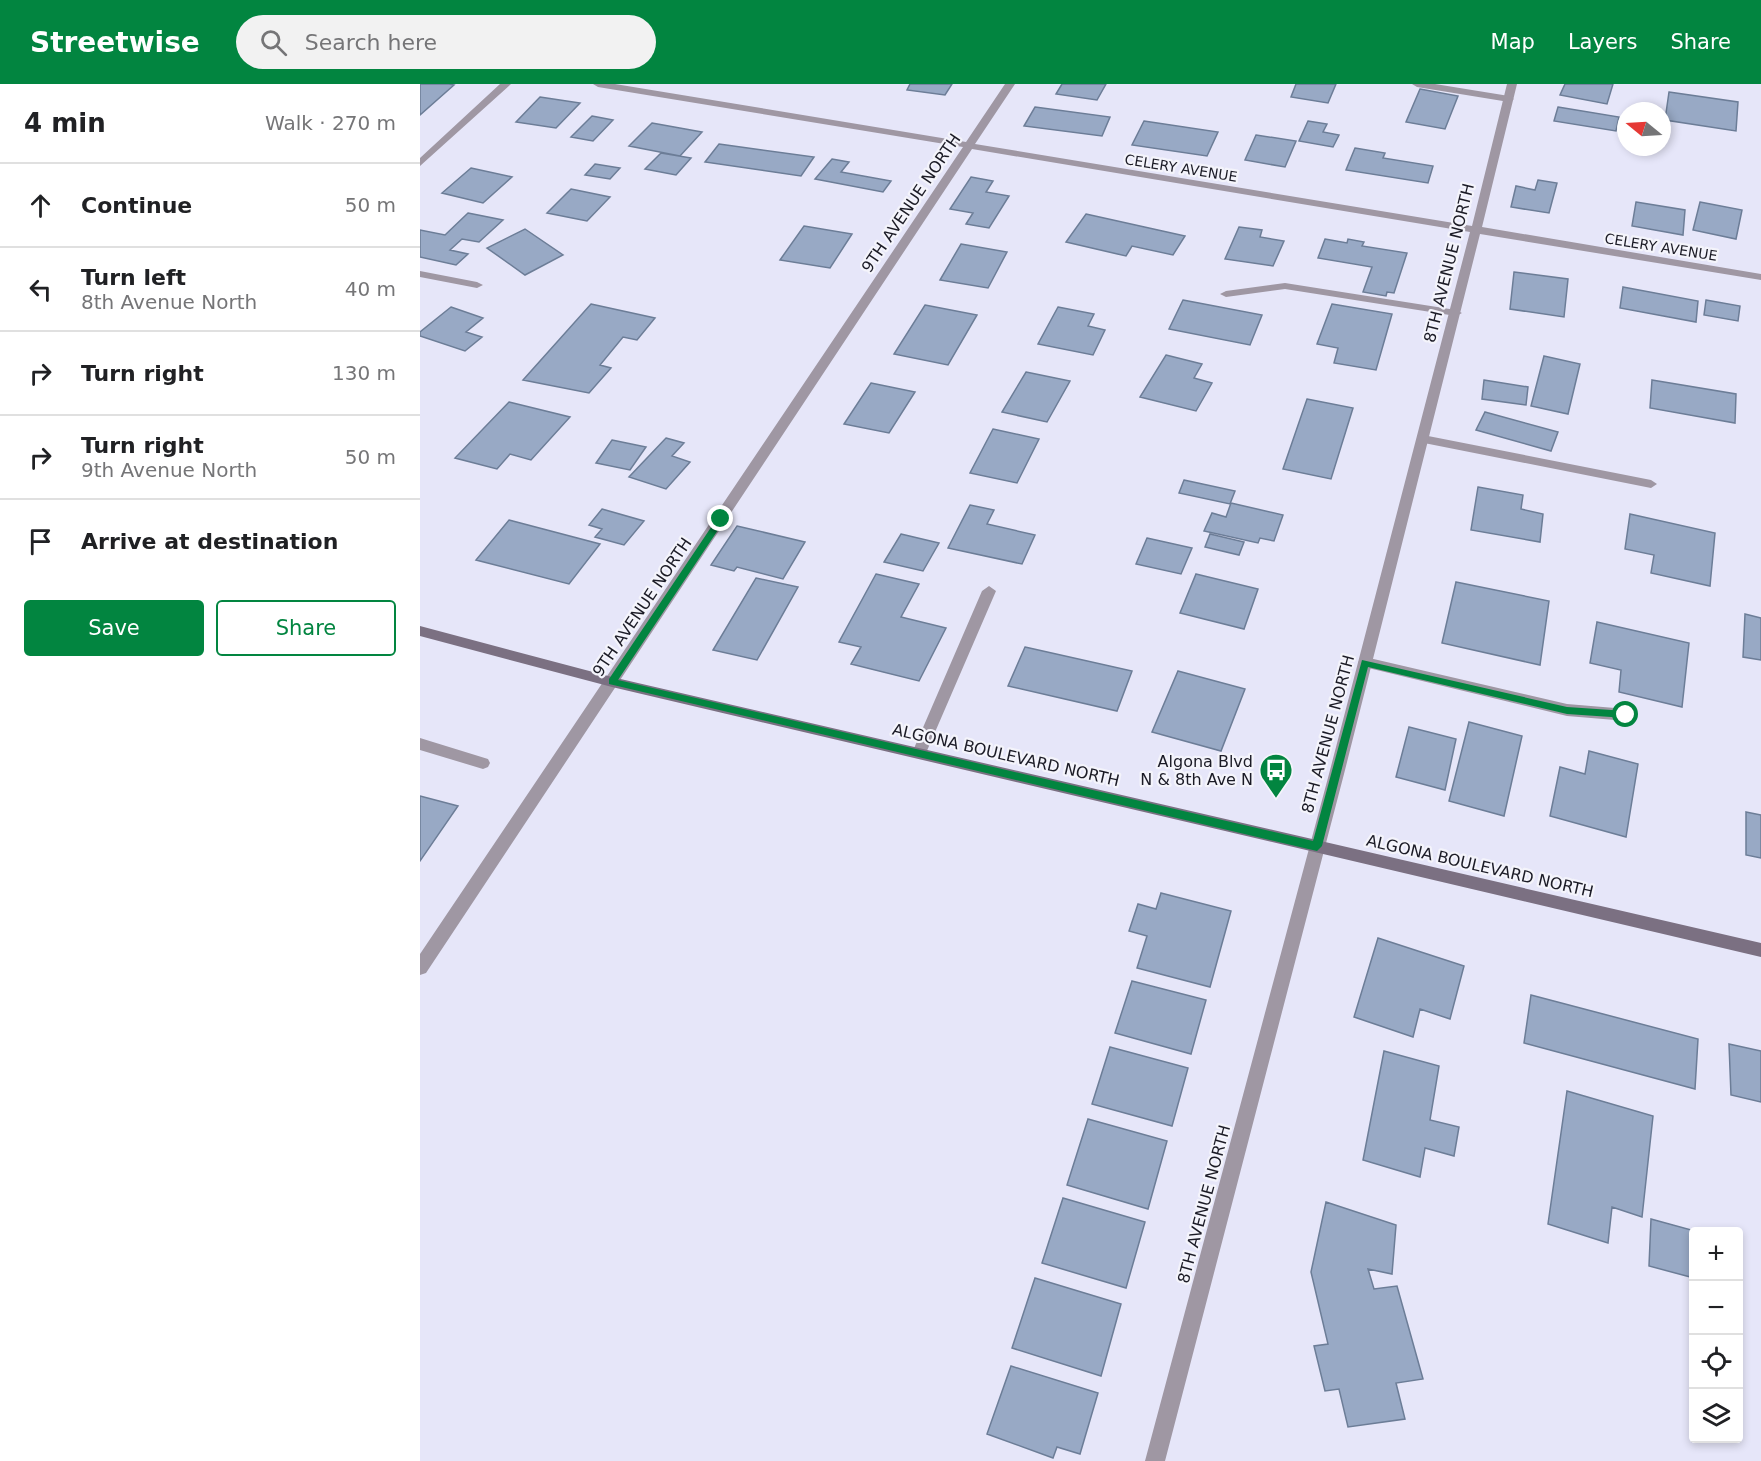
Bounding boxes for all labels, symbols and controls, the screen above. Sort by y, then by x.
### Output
search box [236,15,656,69]
text: Streetwise [30,26,200,59]
icon: search [257,26,290,59]
text: Search here [305,30,437,55]
text: Map [1491,30,1535,54]
text: Layers [1568,30,1637,54]
text: Share [1670,30,1731,54]
north arrow [1617,102,1671,156]
text: 4 min [24,108,106,138]
text: Walk · 270 m [265,111,396,135]
street label: 9TH AVENUE NORTH [857,130,965,276]
street label: CELERY AVENUE [1124,151,1238,185]
street label: 8TH AVENUE NORTH [1420,182,1478,344]
icon: ahead [24,189,57,222]
text: Continue [81,193,192,218]
text: 50 m [345,193,396,217]
street label: CELERY AVENUE [1604,230,1718,264]
text: Turn left [81,265,186,290]
icon: left [24,273,57,306]
text: 40 m [345,277,396,301]
text: 8th Avenue North [81,290,257,314]
icon: right [24,357,57,390]
text: Turn right [81,361,204,386]
text: 130 m [332,361,396,385]
text: Turn right [81,433,204,458]
icon: right [24,441,57,474]
text: 50 m [345,445,396,469]
text: 9th Avenue North [81,458,257,482]
route end [707,505,733,531]
icon: arrive [24,525,57,558]
text: Arrive at destination [81,529,338,554]
street label: 9TH AVENUE NORTH [588,534,696,680]
button: Save [24,600,204,656]
button: Share [216,600,396,656]
street label: 8TH AVENUE NORTH [1298,653,1358,815]
route start [1612,701,1638,727]
street label: ALGONA BOULEVARD NORTH [891,720,1121,790]
place label: Algona Blvd N & 8th Ave N [1140,752,1253,789]
bus stop icon: Algona Blvd N & 8th Ave N [1258,752,1294,799]
street label: ALGONA BOULEVARD NORTH [1365,831,1595,901]
street label: 8TH AVENUE NORTH [1174,1123,1234,1285]
map controls [1689,1227,1743,1443]
button: + [1689,1227,1743,1281]
button: − [1689,1281,1743,1335]
button: locate [1689,1335,1743,1389]
button: layers [1689,1389,1743,1443]

